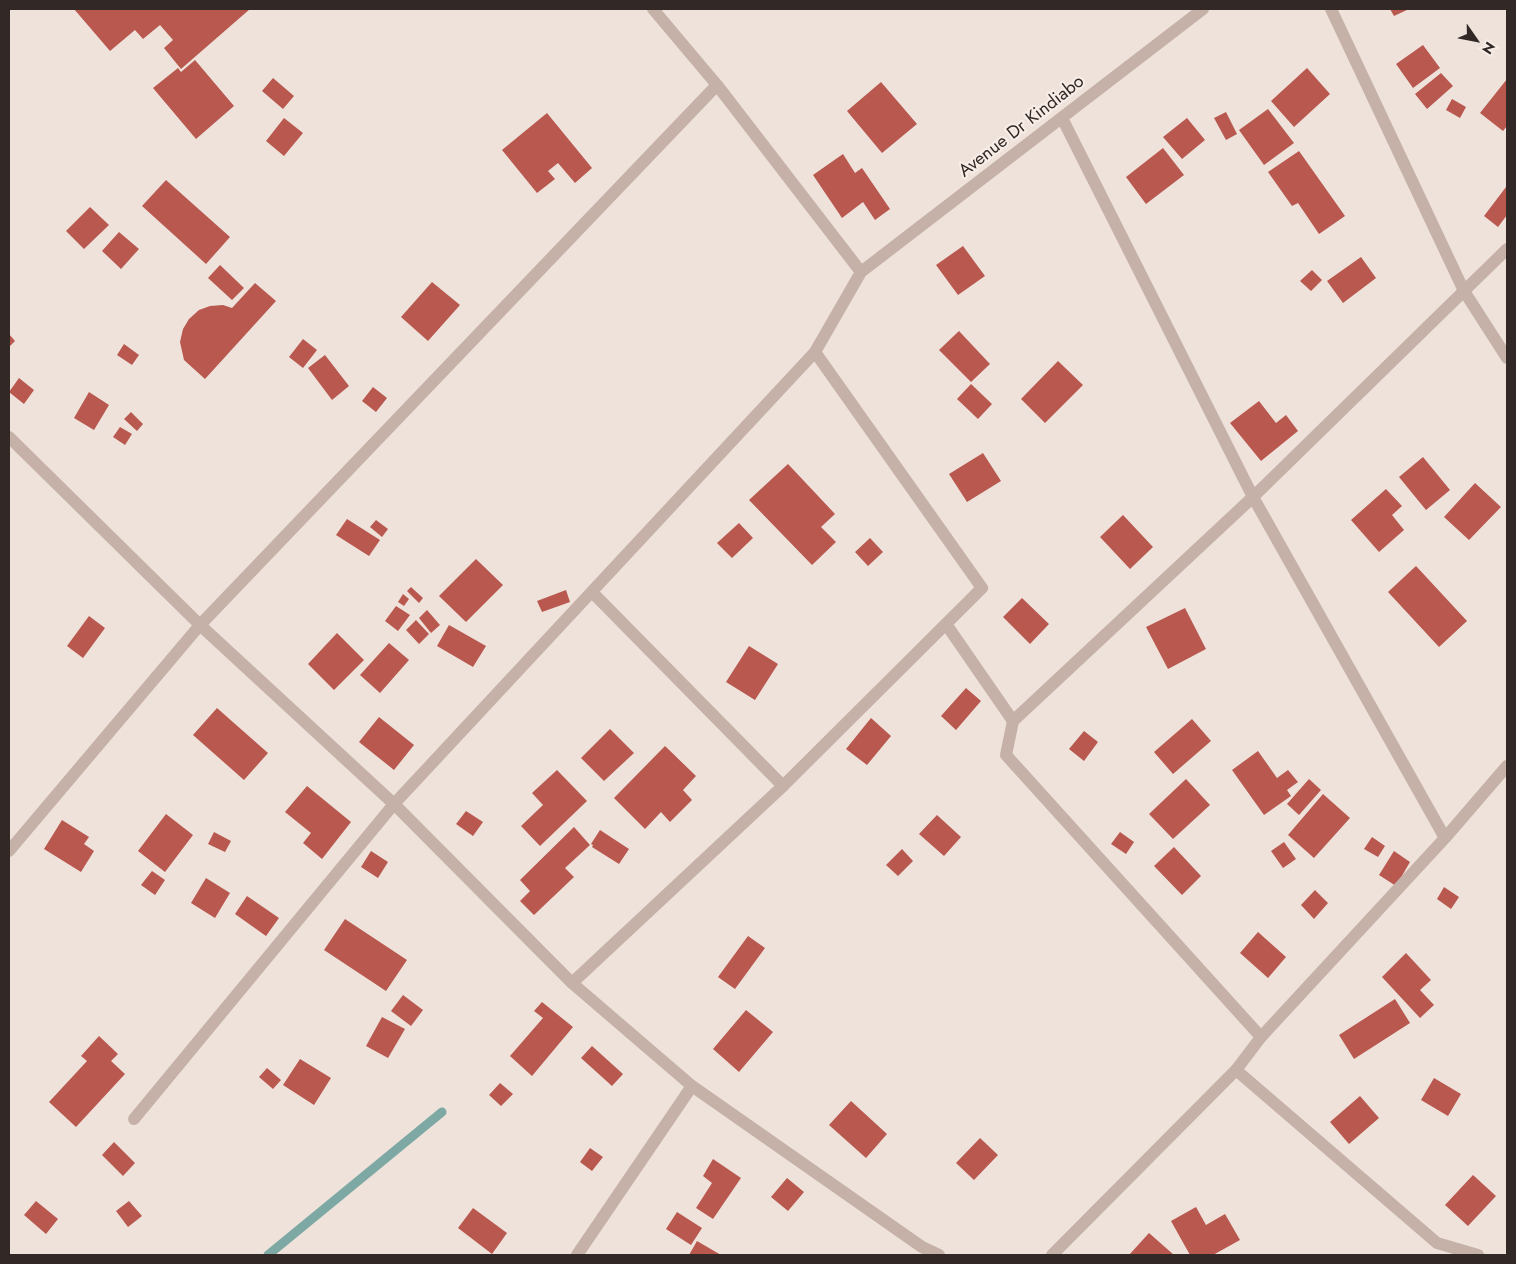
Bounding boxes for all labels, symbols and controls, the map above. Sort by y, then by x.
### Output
north arrow [1451,15,1501,65]
text: N [1477,38,1500,58]
street label: Avenue Dr Kindiabo [955,71,1089,183]

